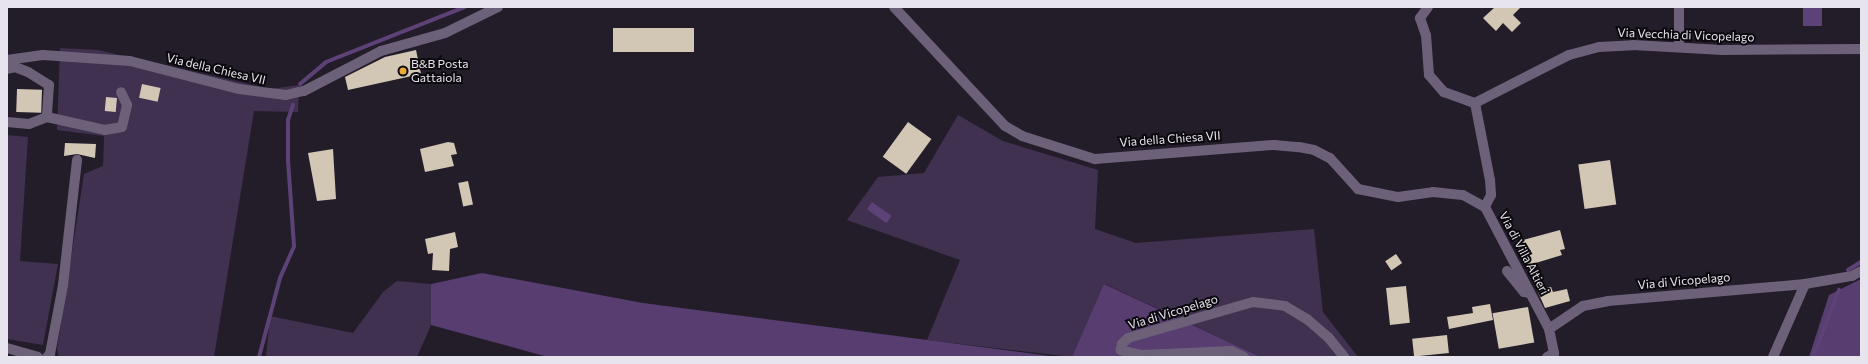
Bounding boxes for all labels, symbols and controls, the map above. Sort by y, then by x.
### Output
street label: Via Vecchia di Vicopelago [1617,25,1755,45]
street label: Via della Chiesa VII [165,51,267,87]
place label: B&B Posta Gattaiola [411,57,469,85]
marker: B&B Posta Gattaiola [398,66,408,76]
street label: Via della Chiesa VII [1119,128,1221,150]
street label: Via di Villa Altieri [1496,209,1552,297]
street label: Via di Vicopelago [1637,270,1731,292]
street label: Via di Vicopelago [1126,292,1220,332]

